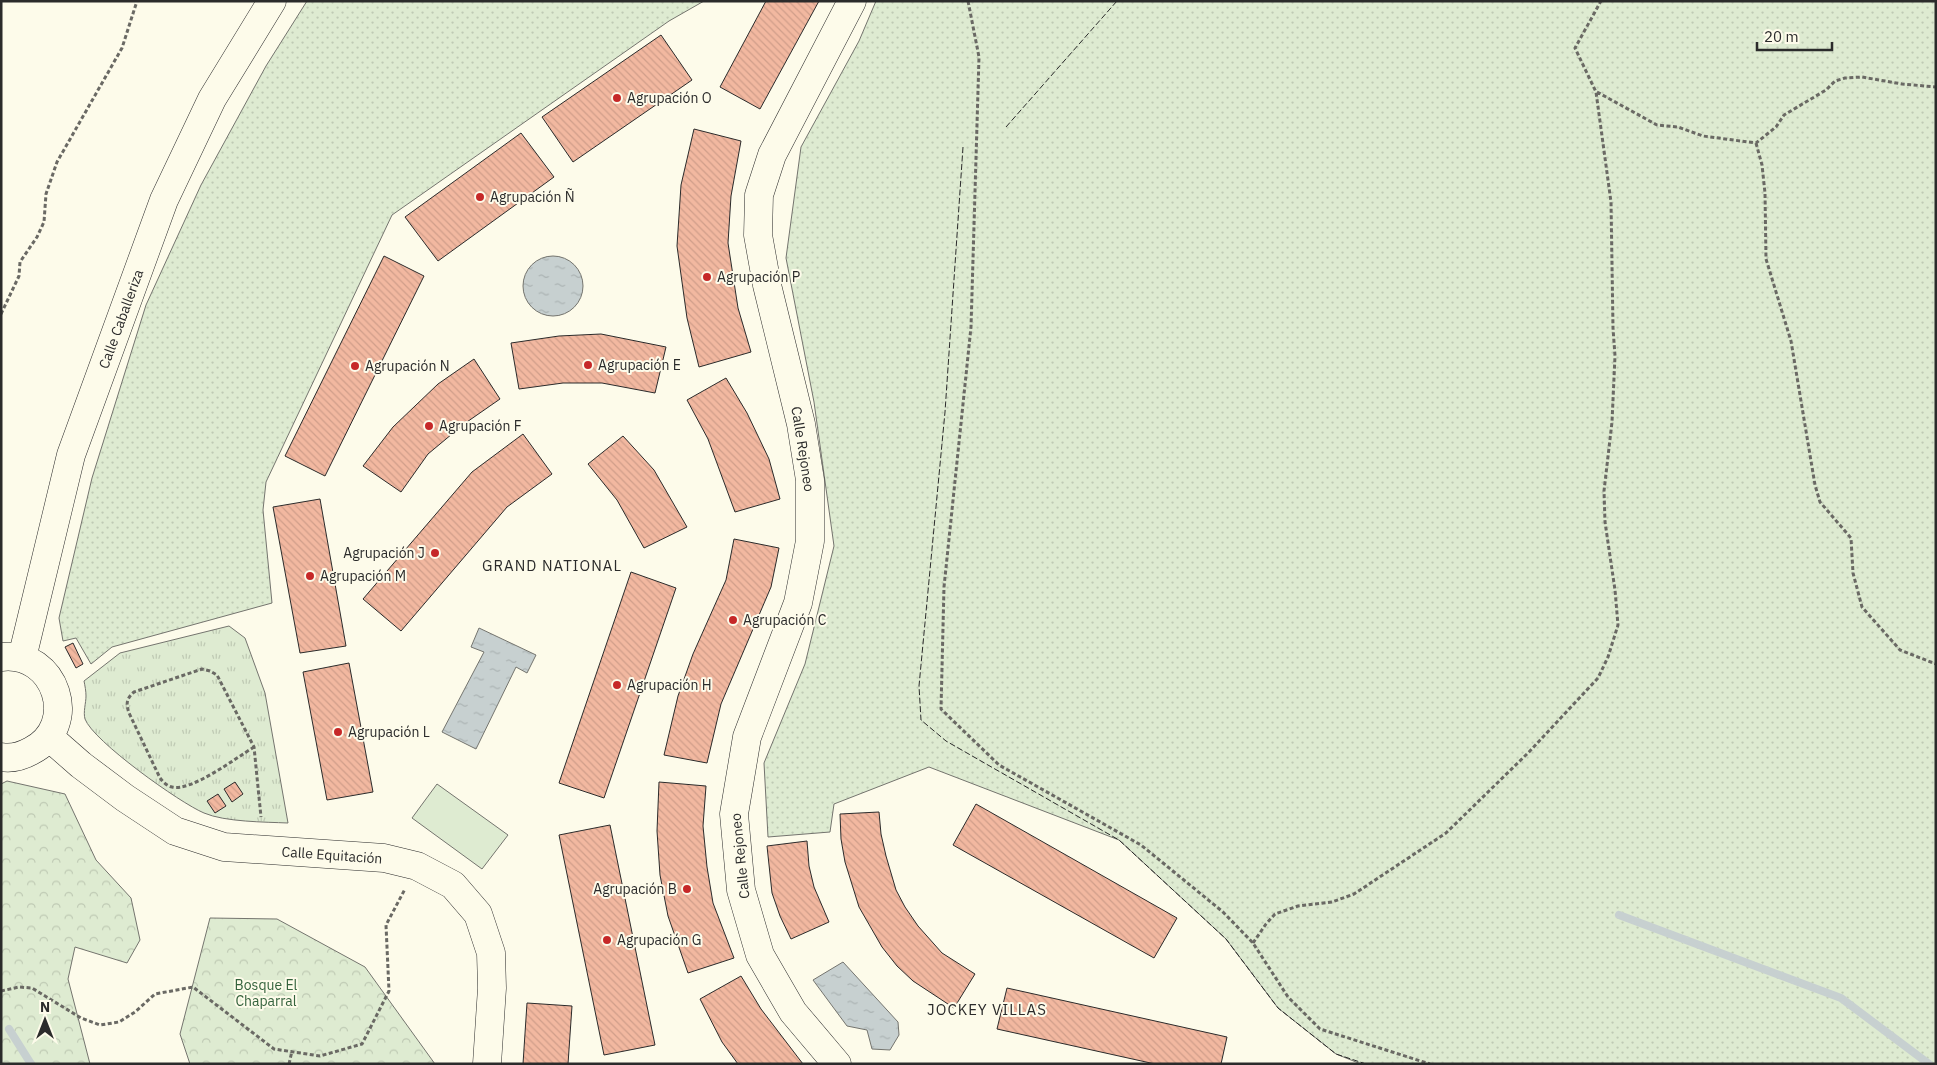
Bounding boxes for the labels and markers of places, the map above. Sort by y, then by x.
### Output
place label: Agrupación O [627,89,712,107]
marker: Agrupación O [611,92,623,104]
place label: Agrupación Ñ [490,188,575,206]
marker: Agrupación Ñ [474,191,486,203]
place label: Agrupación P [717,268,800,286]
marker: Agrupación P [701,271,713,283]
place label: Agrupación E [598,356,681,374]
place label: Agrupación N [365,357,450,375]
marker: Agrupación E [582,359,594,371]
marker: Agrupación N [349,360,361,372]
place label: Agrupación F [439,417,522,435]
marker: Agrupación F [423,420,435,432]
place label: Agrupación J [343,544,425,562]
marker: Agrupación J [429,547,441,559]
place label: Agrupación M [320,567,406,585]
marker: Agrupación M [304,570,316,582]
place label: Agrupación C [743,611,827,629]
marker: Agrupación C [727,614,739,626]
place label: Agrupación H [627,676,712,694]
marker: Agrupación H [611,679,623,691]
place label: Agrupación L [348,723,430,741]
marker: Agrupación L [332,726,344,738]
place label: Agrupación B [593,880,677,898]
marker: Agrupación B [681,883,693,895]
place label: Agrupación G [617,931,701,949]
marker: Agrupación G [601,934,613,946]

